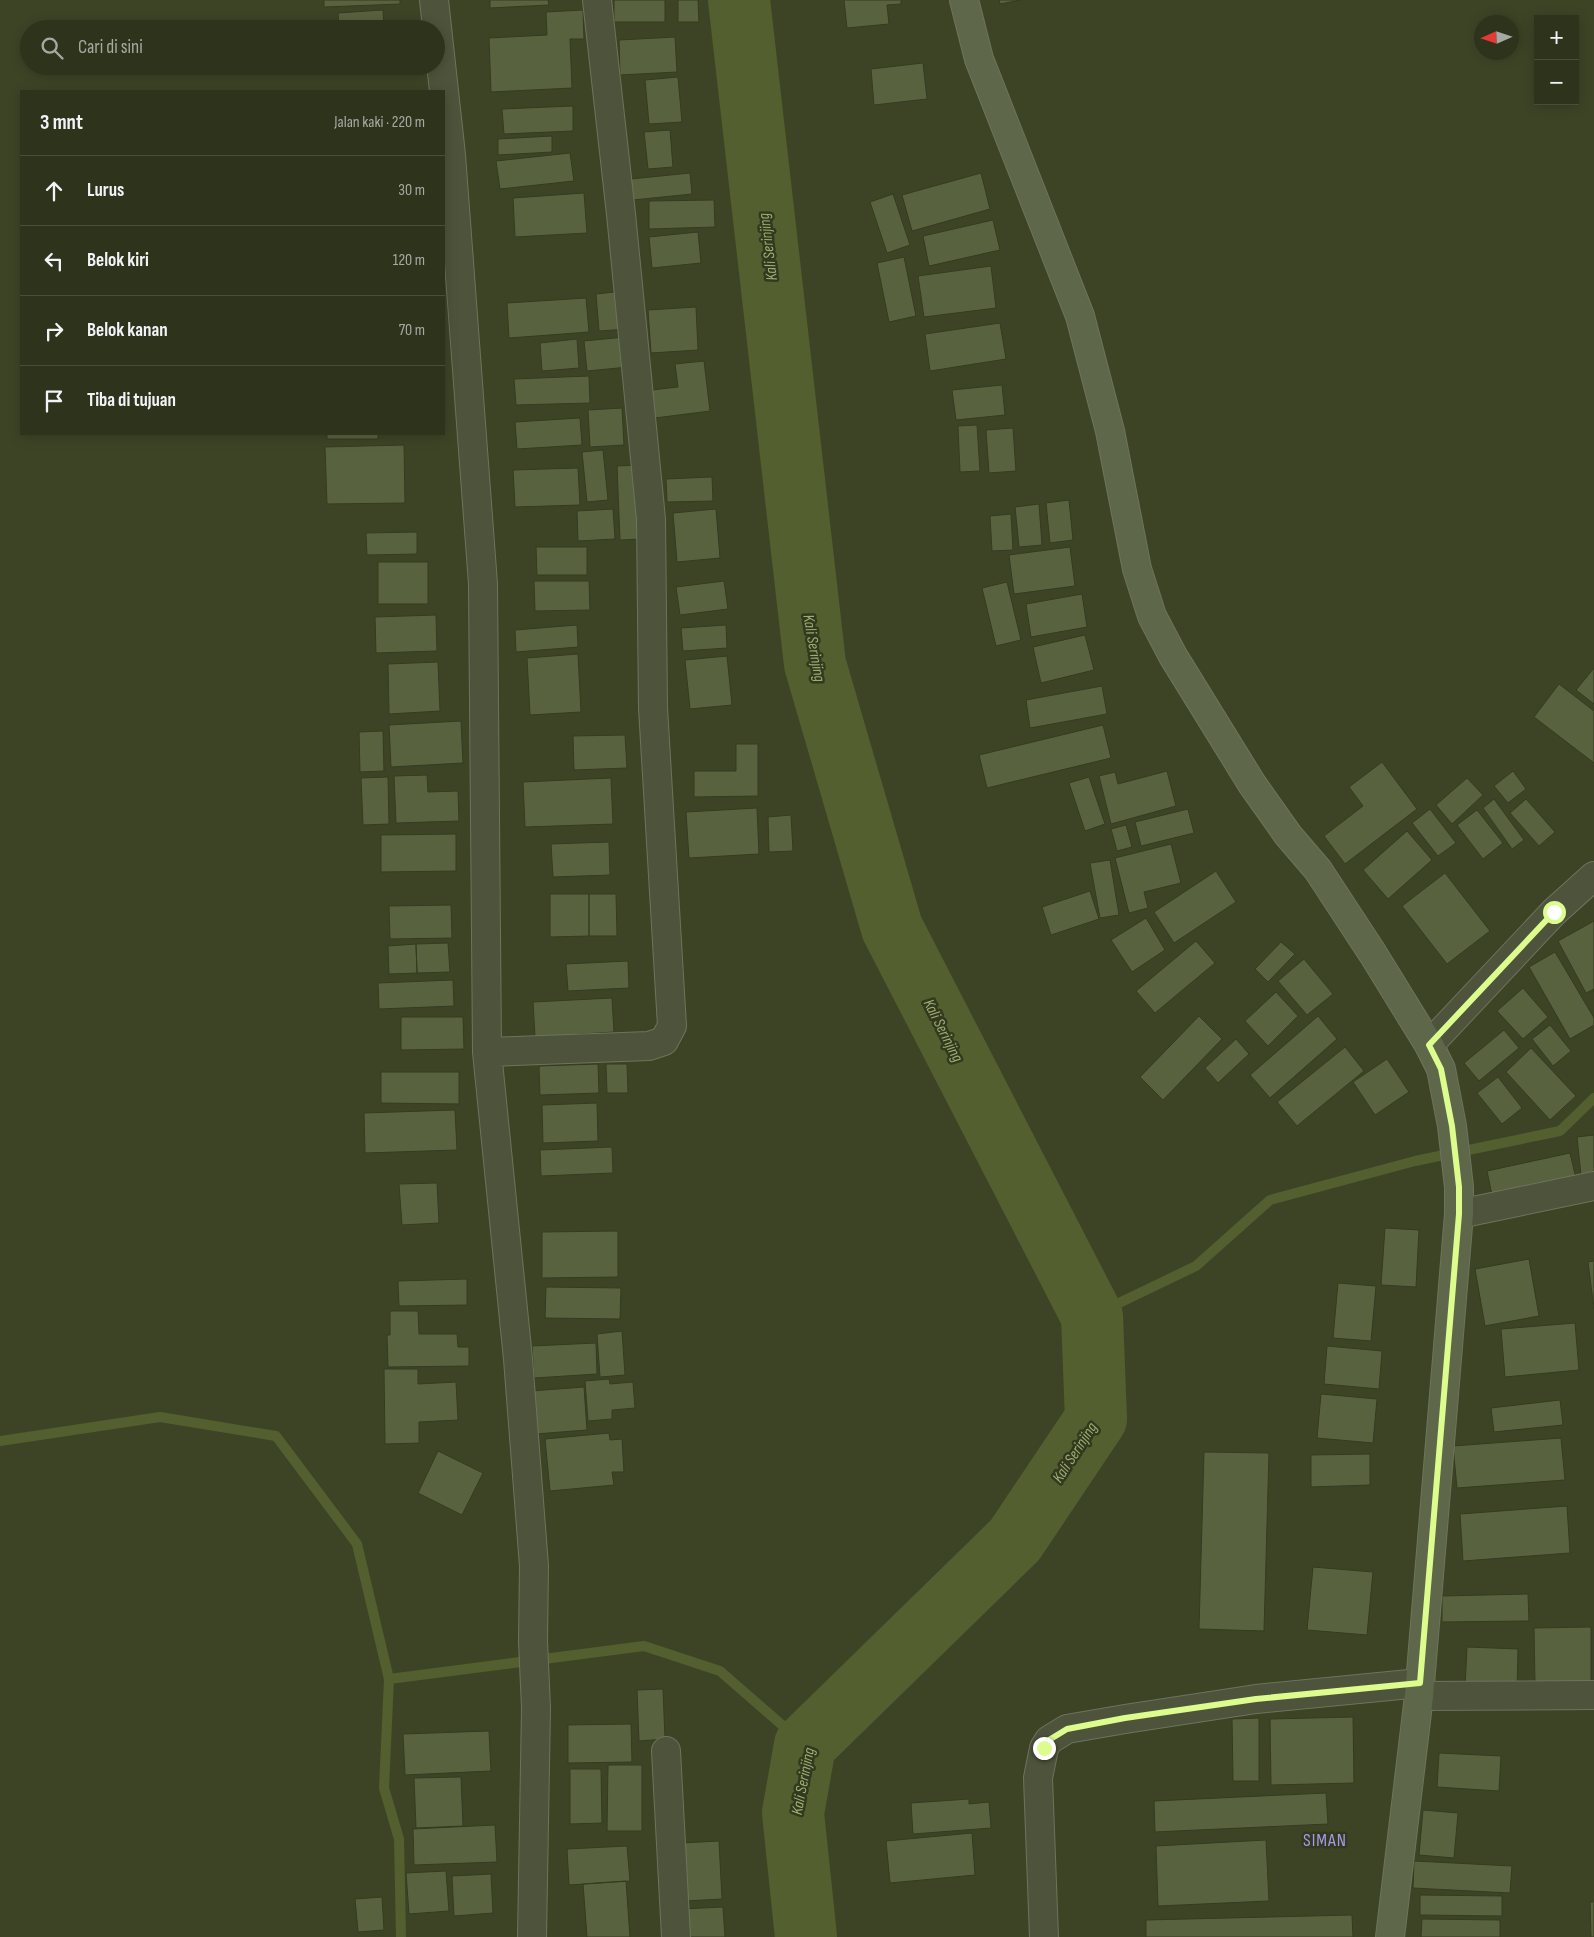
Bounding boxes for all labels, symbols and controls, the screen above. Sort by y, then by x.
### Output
north arrow [1474,15,1519,60]
map controls [1534,15,1579,105]
button: + [1534,15,1579,60]
search box [20,20,445,75]
icon: search [38,34,66,62]
text: Cari di sini [78,36,143,59]
button: − [1534,60,1579,105]
text: 3 mnt [40,110,83,135]
text: Jalan kaki · 220 m [334,113,425,132]
icon: ahead [40,177,68,205]
text: Lurus [87,179,124,202]
text: 30 m [398,181,425,200]
water label: Kali Serinjing [755,211,782,282]
icon: left [40,247,68,275]
text: Belok kiri [87,249,149,272]
text: 120 m [393,251,425,270]
icon: right [40,317,68,345]
text: Belok kanan [87,319,168,342]
text: 70 m [399,321,425,340]
icon: arrive [40,387,68,415]
text: Tiba di tujuan [87,389,176,412]
water label: Kali Serinjing [798,613,829,684]
route start [1543,901,1566,924]
water label: Kali Serinjing [919,996,967,1066]
water label: Kali Serinjing [1049,1419,1102,1486]
route end [1033,1737,1056,1760]
water label: Kali Serinjing [788,1746,819,1816]
district label: SIMAN [1303,1830,1347,1851]

